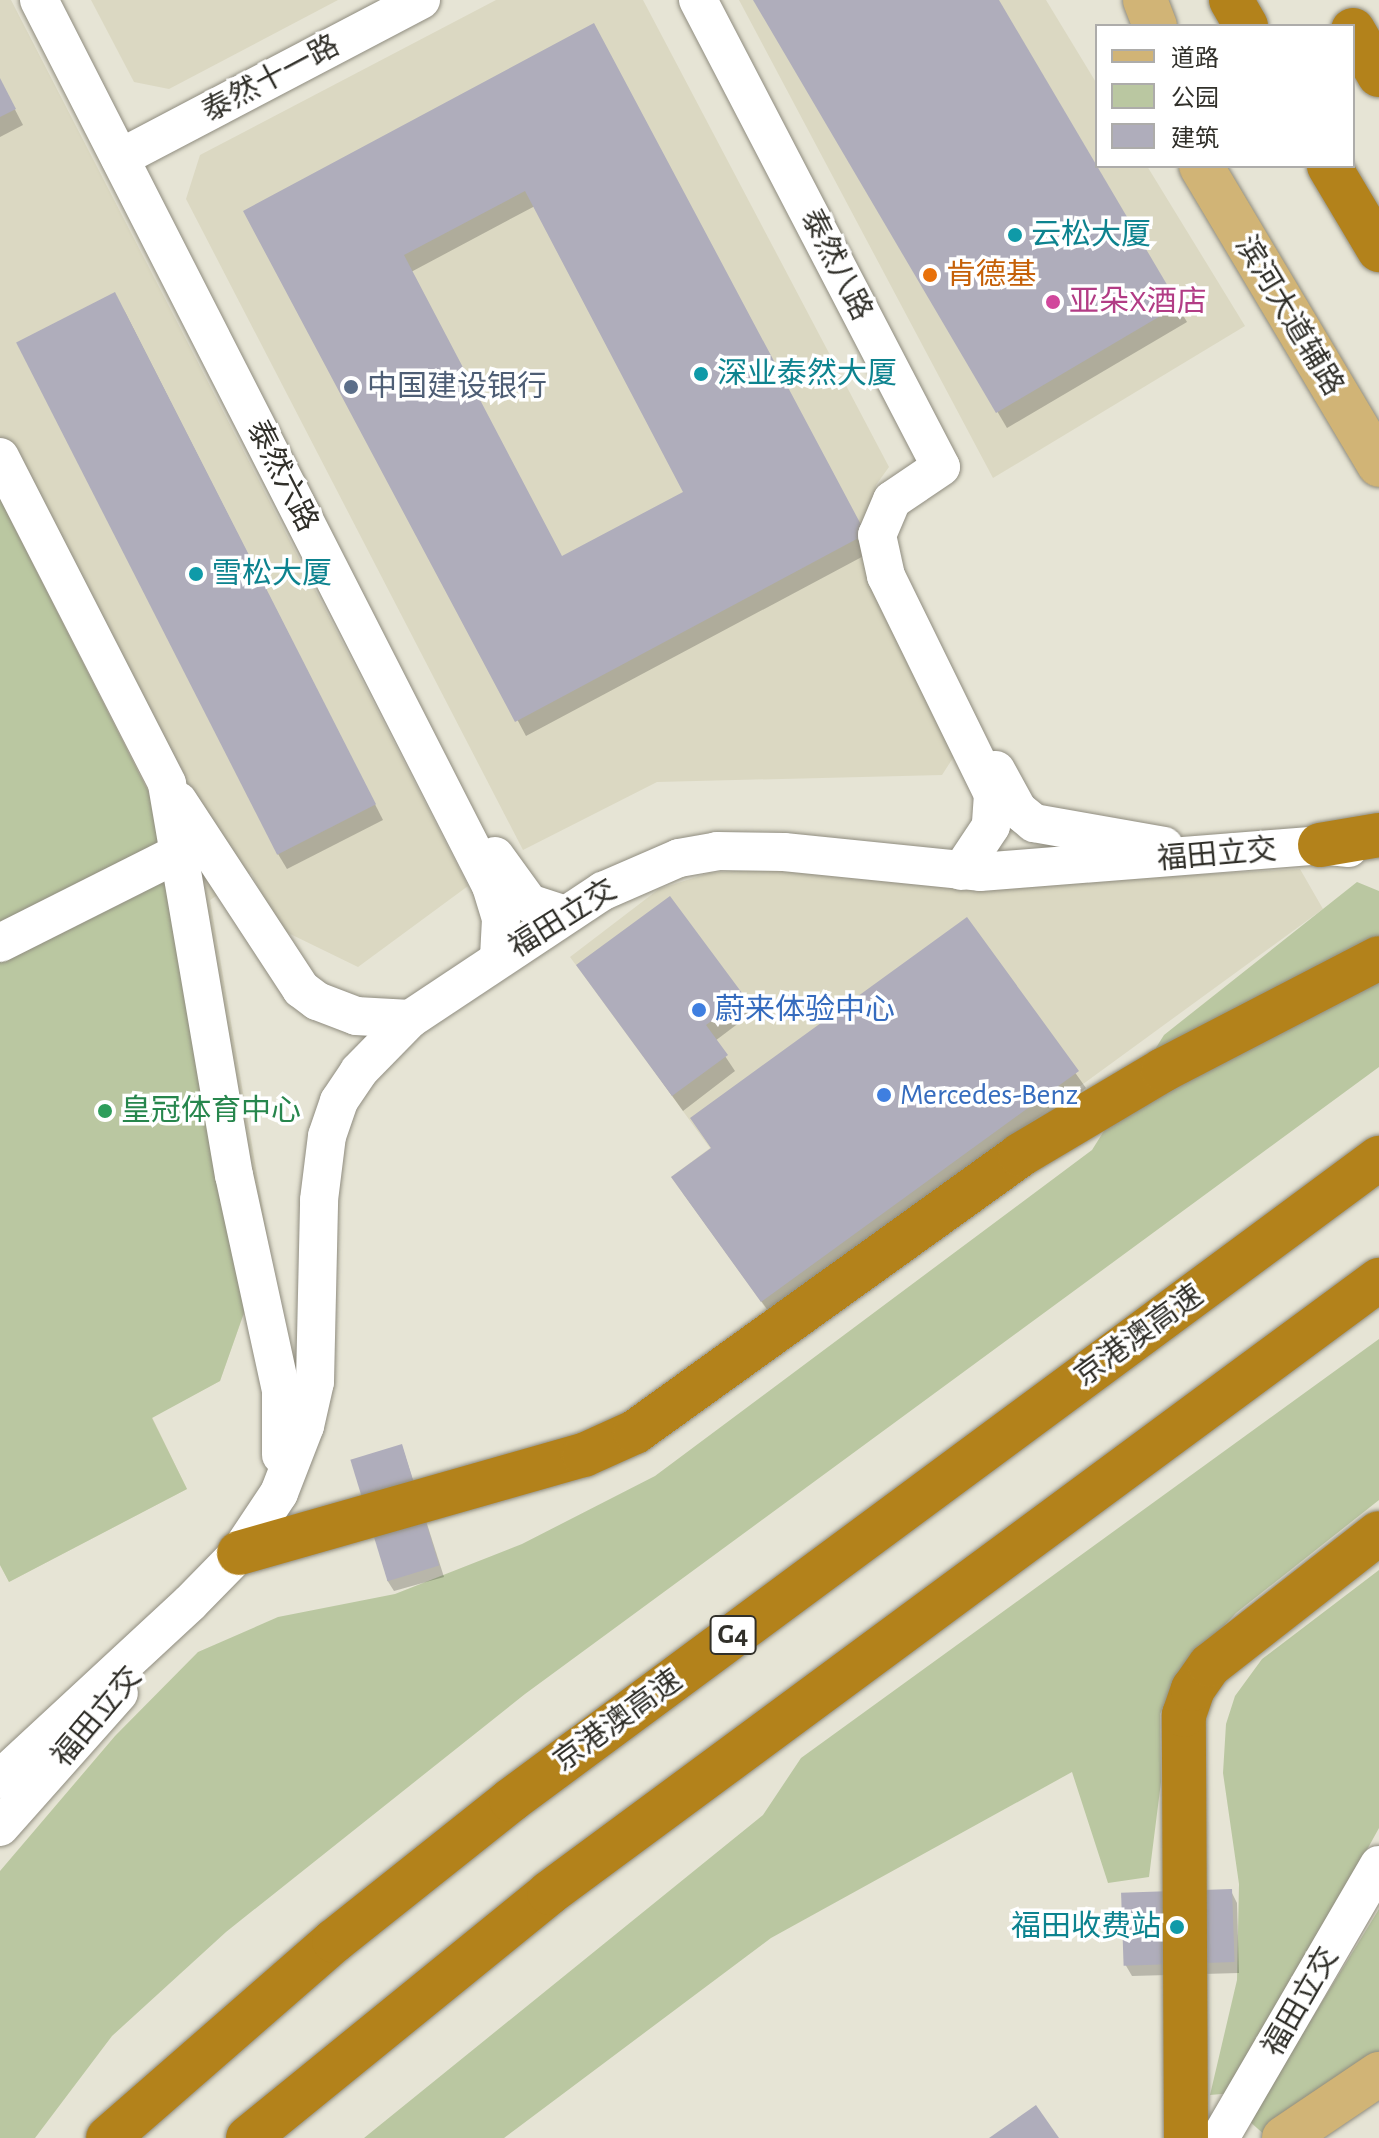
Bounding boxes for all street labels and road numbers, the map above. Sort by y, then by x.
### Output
street label: 泰然十一路 [196,28,346,130]
street label: 泰然八路 [793,203,879,327]
street label: 滨河大道辅路 [1227,230,1351,402]
street label: 泰然六路 [239,414,325,538]
street label: 福田立交 [1156,832,1278,878]
street label: 福田立交 [503,872,623,966]
street label: 京港澳高速 [1068,1277,1210,1395]
road number: G4 [709,1611,757,1659]
street label: 福田立交 [45,1659,149,1775]
street label: 京港澳高速 [547,1662,689,1780]
street label: 福田立交 [1255,1941,1347,2063]

